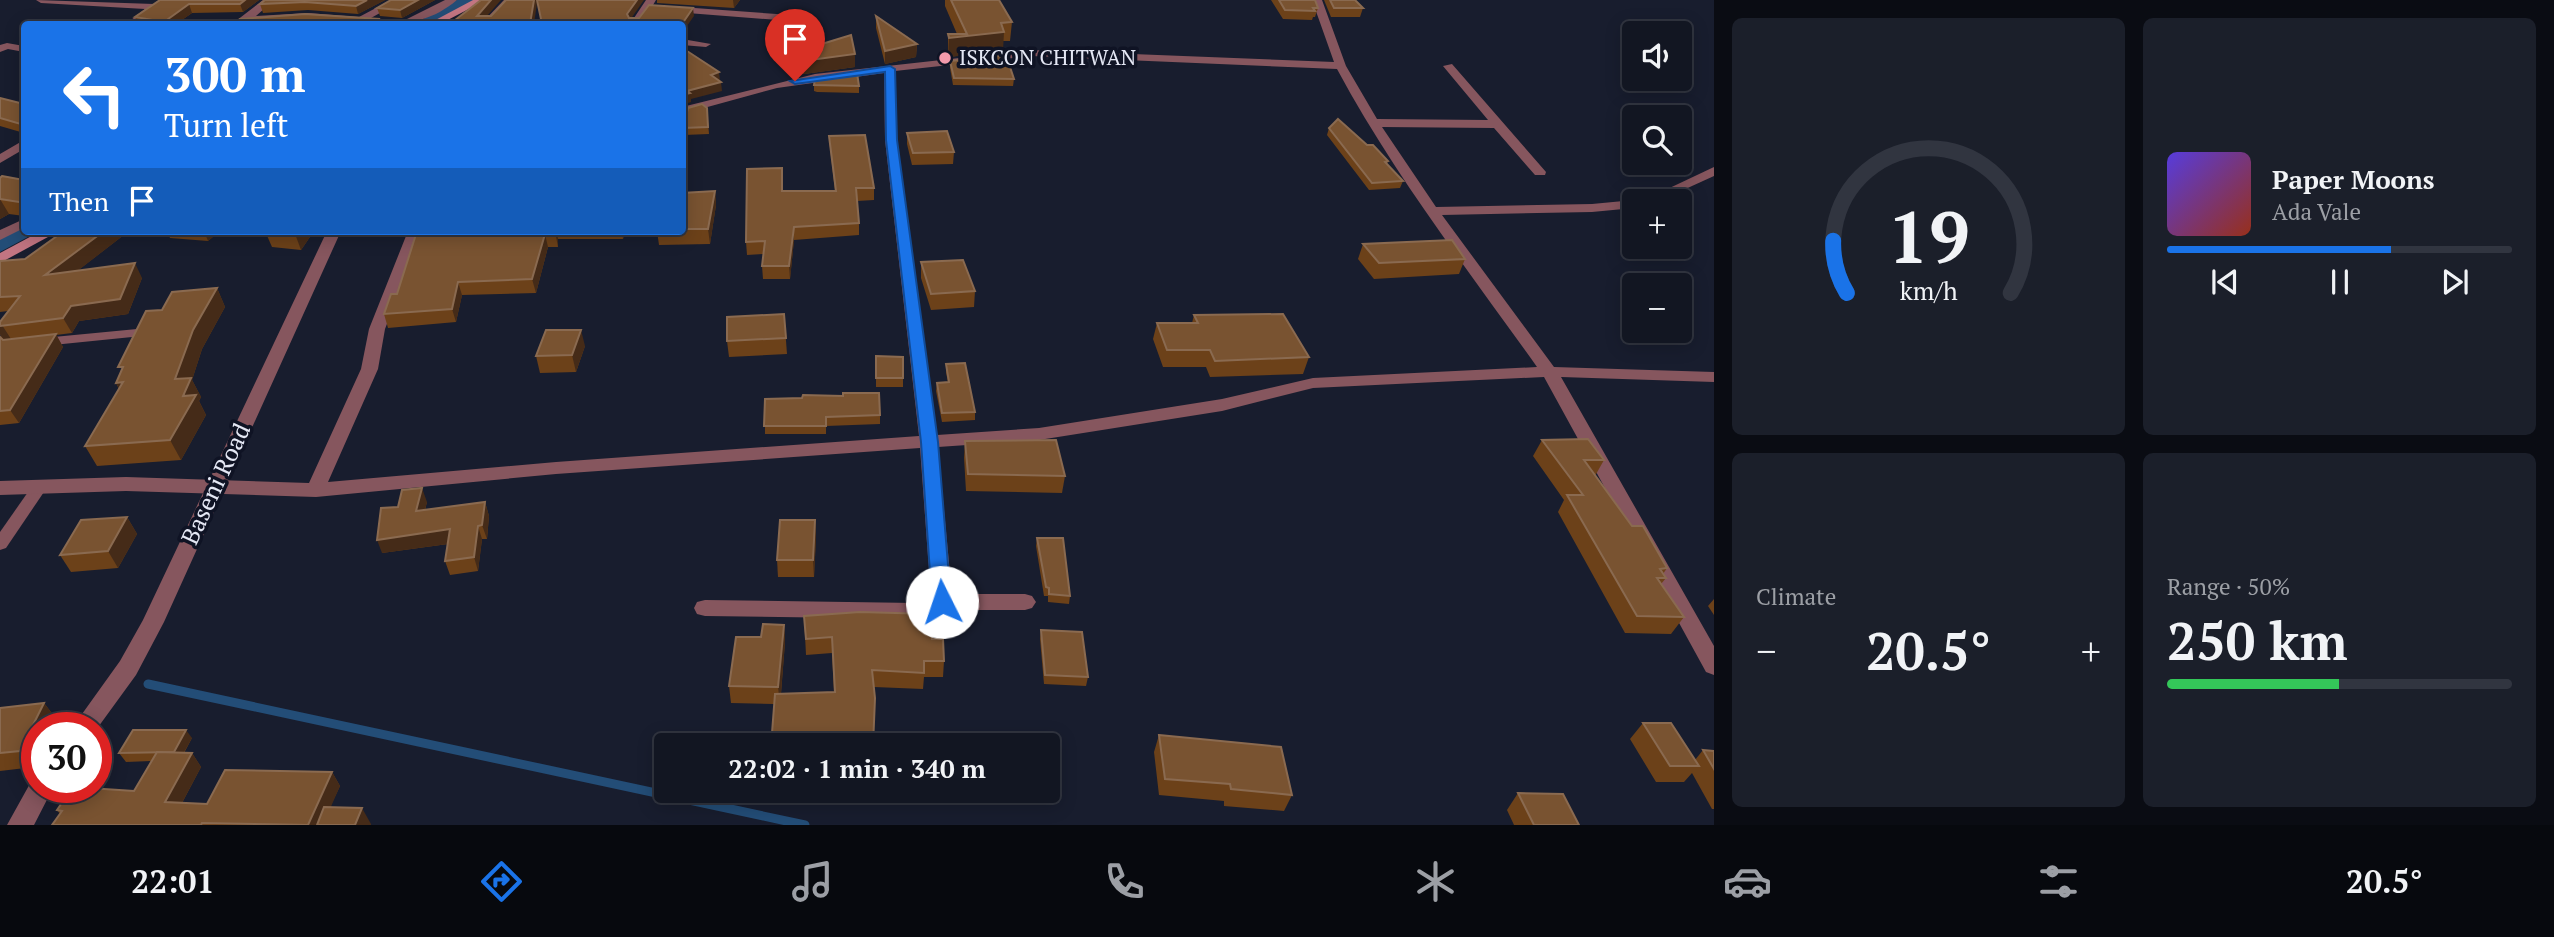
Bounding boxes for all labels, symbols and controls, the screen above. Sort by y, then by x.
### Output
pin [765,9,825,81]
icon: arrive [776,20,814,58]
map controls [1622,21,1692,343]
button: sound [1622,21,1692,91]
text: 300 m [164,41,306,106]
place label: ISKCON CHITWAN [959,43,1136,71]
icon: left [49,49,140,140]
marker: ISKCON CHITWAN [937,50,953,66]
text: Turn left [164,104,288,146]
button: search [1622,105,1692,175]
text: Paper Moons [2272,162,2435,196]
icon: arrive [123,182,161,220]
text: Then [49,184,109,218]
text: 19 [1887,187,1970,284]
button: + [1622,189,1692,259]
text: Ada Vale [2272,196,2361,227]
icon: previous [2206,263,2244,301]
icon: pause [2321,263,2359,301]
icon: next [2436,263,2474,301]
button: − [1622,273,1692,343]
text: km/h [1900,274,1958,307]
street label: Baseni Road [173,418,257,549]
position arrow [905,565,979,639]
text: Range · 50% [2167,571,2290,602]
text: Climate [1756,581,1836,612]
text: 250 km [2167,606,2348,675]
text: 20.5° [1866,616,1991,685]
text: − [1756,626,1776,676]
text: + [2081,626,2101,676]
speed limit sign: 30 [21,712,112,803]
text: 22:02 · 1 min · 340 m [728,751,986,785]
icon: directions [477,857,526,906]
icon: music [788,857,837,906]
icon: phone [1100,857,1149,906]
icon: climate [1411,857,1460,906]
icon: car [1723,857,1772,906]
icon: filters [2034,857,2083,906]
text: 22:01 [131,860,215,902]
text: 20.5° [2346,860,2423,902]

